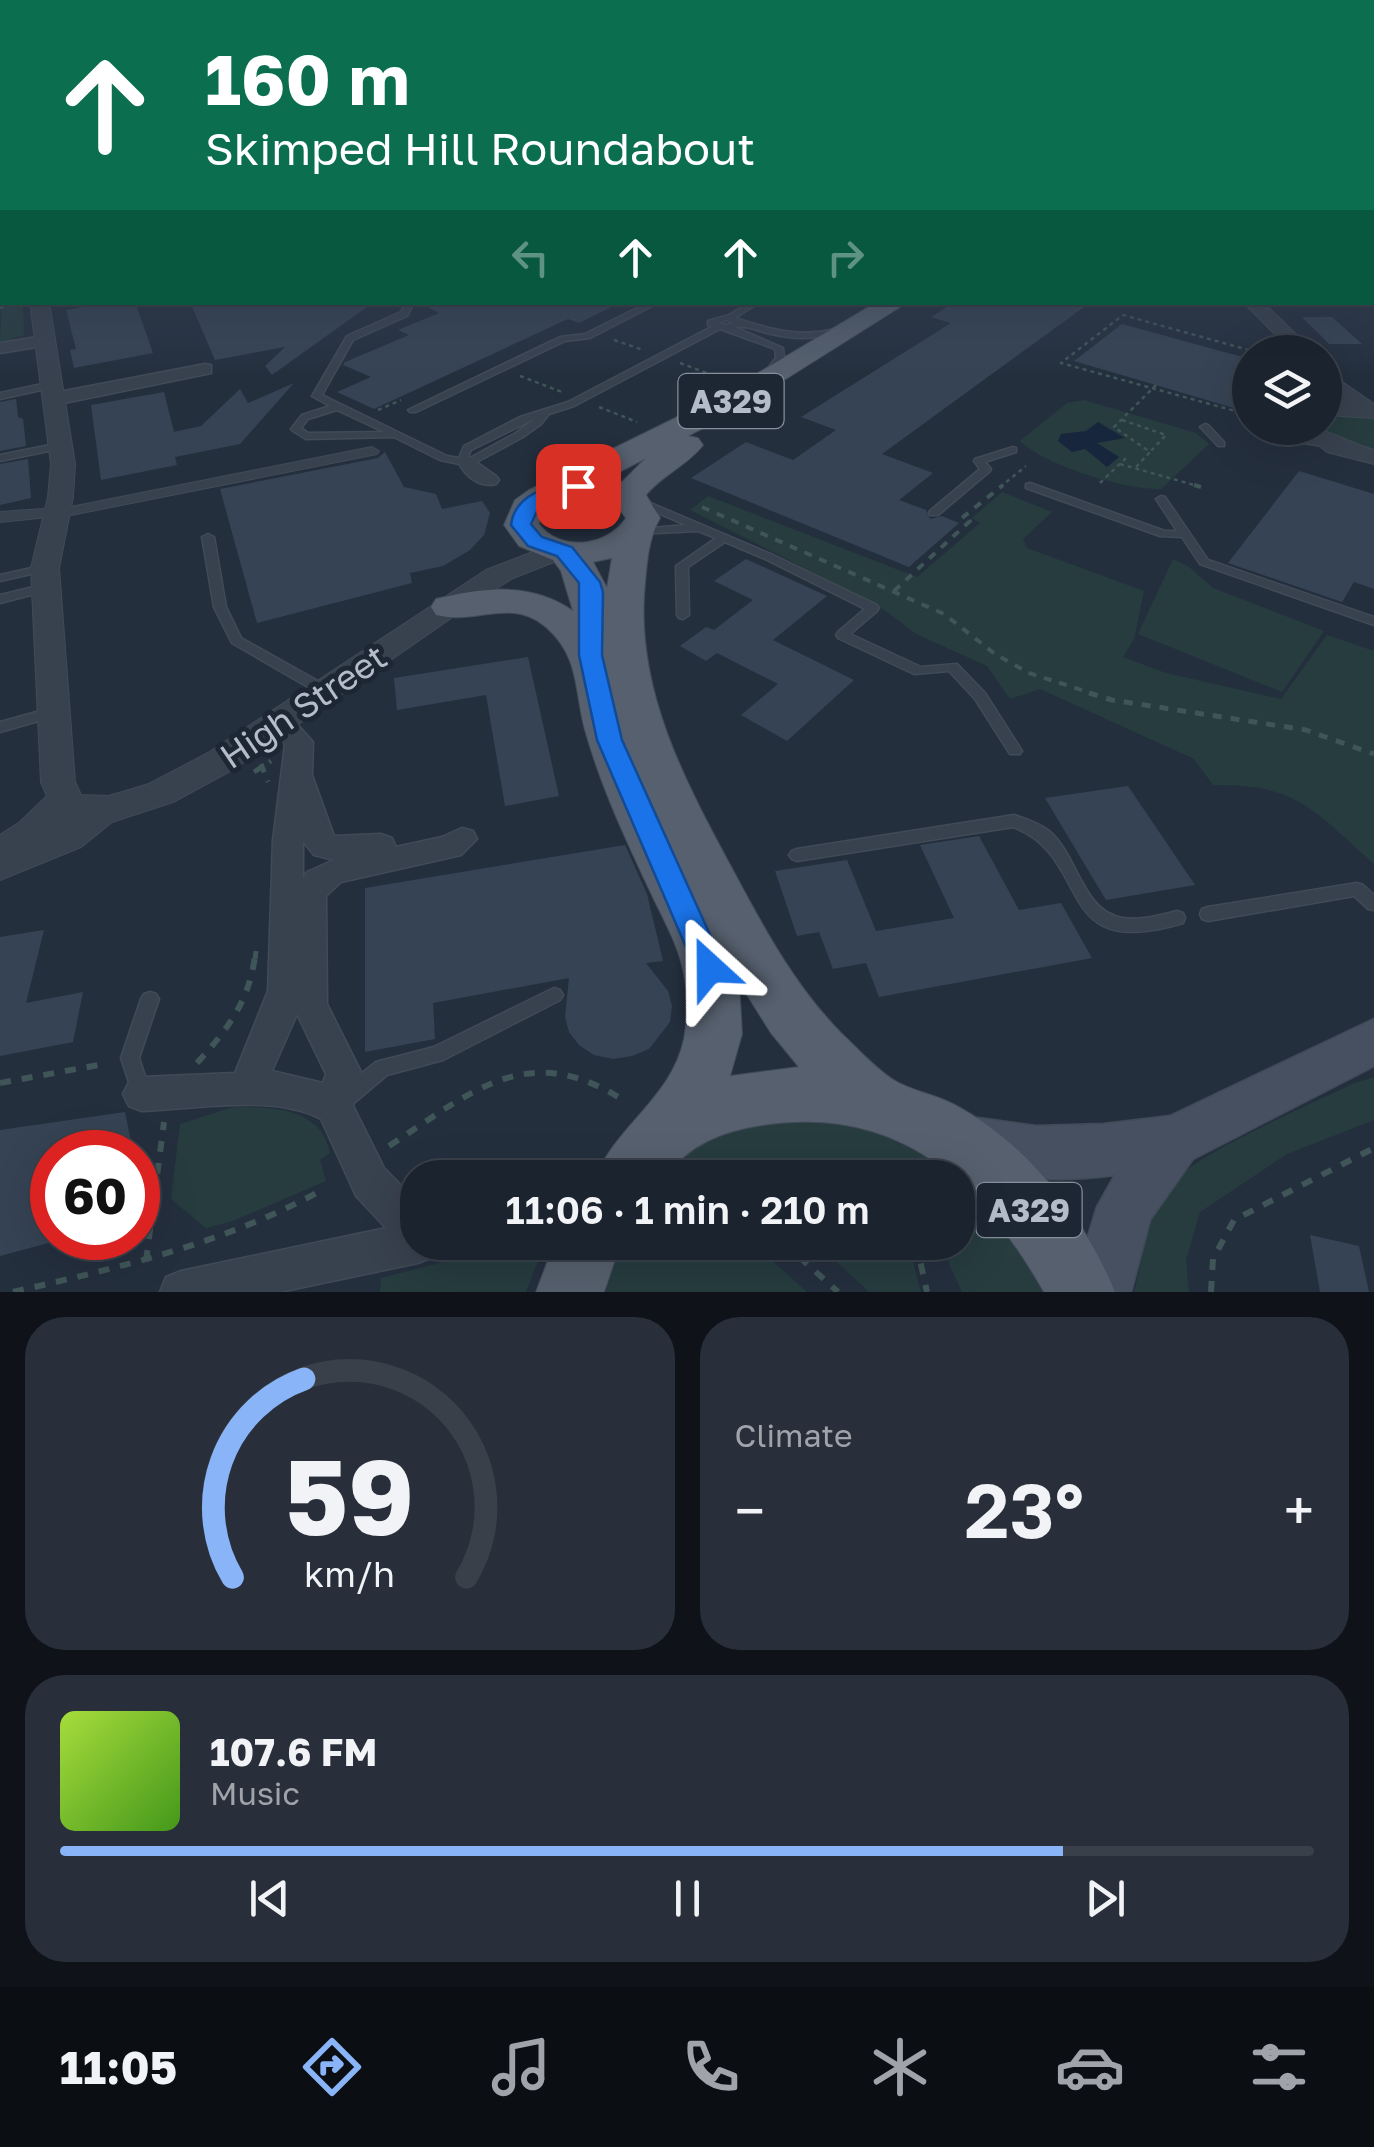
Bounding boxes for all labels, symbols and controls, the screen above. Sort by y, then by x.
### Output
text: 160 m [205,36,410,120]
icon: ahead [40,40,170,170]
text: Skimped Hill Roundabout [205,121,755,175]
icon: left [503,230,558,285]
icon: ahead [608,230,663,285]
icon: ahead [713,230,768,285]
icon: right [818,230,873,285]
map controls [1232,335,1342,445]
button: layers [1232,335,1342,445]
road number: A329 [678,374,784,428]
pin [536,444,621,529]
icon: arrive [551,459,606,514]
street label: High Street [212,635,394,777]
position arrow [658,916,762,1020]
speed limit sign: 60 [30,1130,160,1260]
road number: A329 [976,1183,1082,1237]
text: 11:06 · 1 min · 210 m [506,1187,869,1232]
text: Climate [735,1416,853,1454]
text: 59 [285,1433,414,1558]
text: 23° [965,1464,1084,1555]
text: − [735,1477,765,1543]
text: + [1284,1477,1314,1543]
text: km/h [304,1552,395,1595]
text: 107.6 FM [210,1729,377,1774]
text: Music [210,1774,300,1812]
icon: previous [242,1871,297,1926]
icon: pause [660,1871,715,1926]
icon: next [1078,1871,1133,1926]
icon: directions [297,2032,367,2102]
icon: music [486,2032,556,2102]
icon: phone [676,2032,746,2102]
icon: climate [865,2032,935,2102]
icon: car [1055,2032,1125,2102]
icon: filters [1244,2032,1314,2102]
text: 11:05 [60,2040,177,2094]

